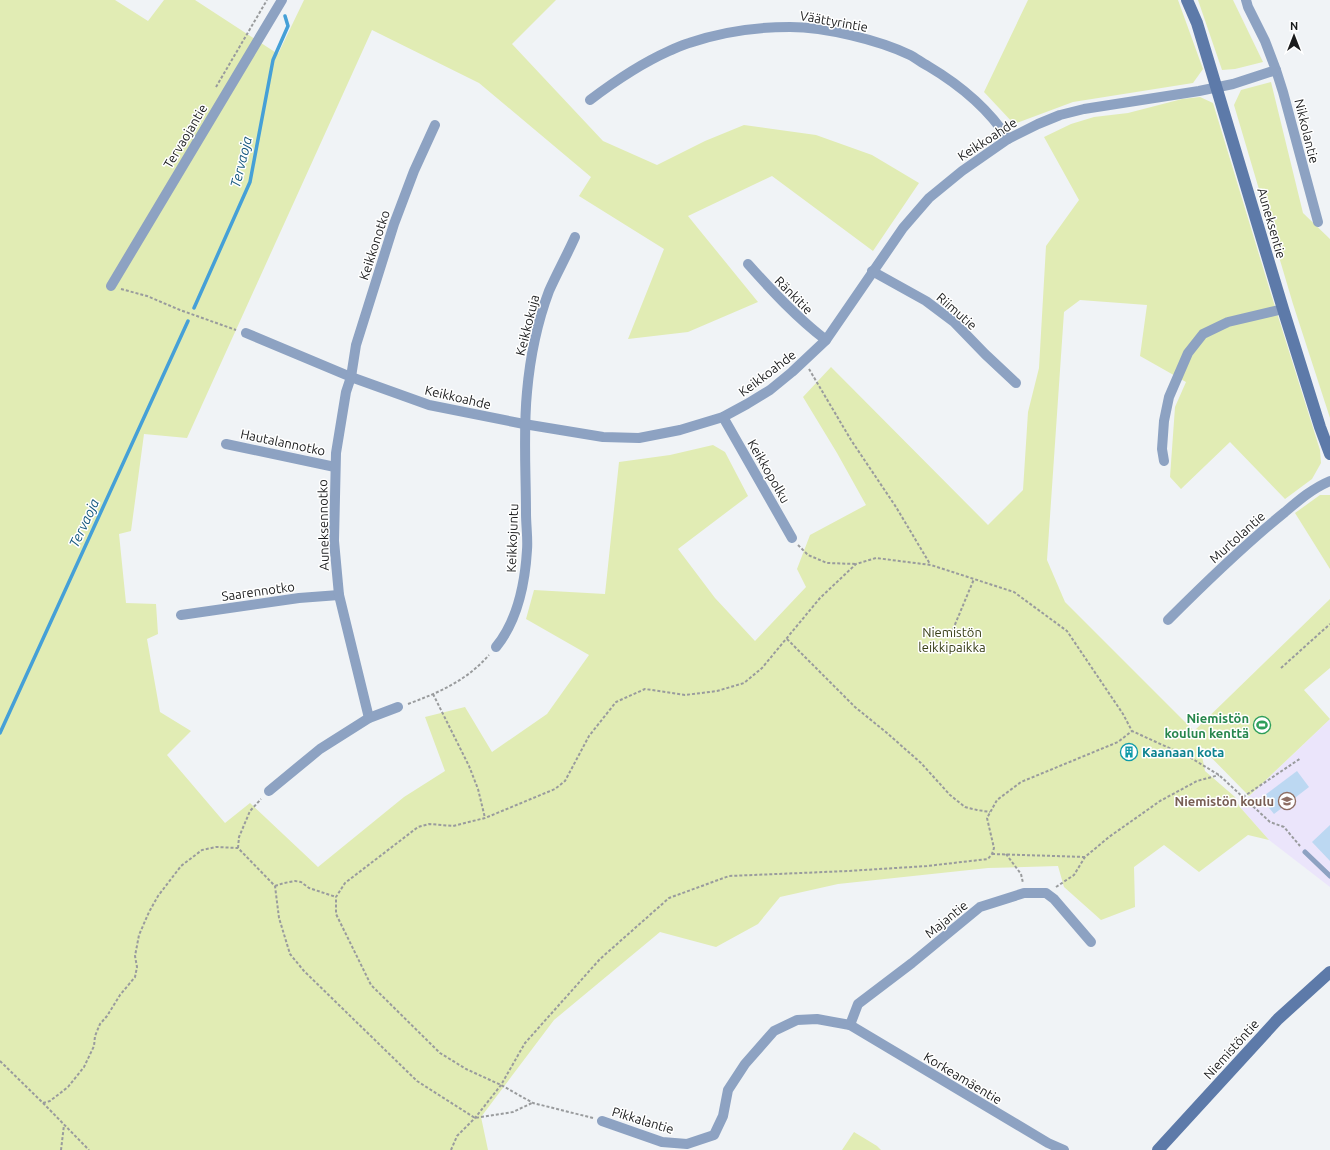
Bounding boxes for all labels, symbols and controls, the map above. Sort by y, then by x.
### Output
street label: Väättyrintie [799,8,869,34]
north arrow [1274,16,1314,56]
text: N [1290,20,1298,32]
street label: Nikkolantie [1292,97,1322,165]
street label: Tervaojantie [160,101,210,171]
street label: Keikkoahde [955,115,1019,163]
water label: Tervaoja [227,134,255,189]
street label: Auneksentie [1255,186,1289,260]
street label: Keikkonotko [356,208,392,282]
street label: Ränkitie [772,273,816,317]
street label: Riimutie [934,290,980,332]
street label: Keikkokuja [513,293,541,357]
street label: Keikkoahde [736,347,798,399]
street label: Keikkoahde [424,383,492,411]
street label: Hautalannotko [239,426,327,458]
street label: Keikkopolku [745,437,793,505]
street label: Auneksennotko [315,479,331,571]
water label: Tervaoja [66,496,102,550]
street label: Keikkojuntu [504,503,520,573]
street label: Murtolantie [1207,509,1267,565]
street label: Saarennotko [221,579,295,603]
park label: Niemistön leikkipaikka [918,625,986,654]
place label: Niemistön koulun kenttä [1164,711,1249,740]
sports icon: Niemistön koulun kenttä [1252,715,1272,735]
building icon: Kaanaan kota [1119,742,1139,762]
place label: Kaanaan kota [1142,745,1224,759]
school or university icon: Niemistön koulu [1277,791,1297,811]
place label: Niemistön koulu [1174,794,1274,808]
street label: Majantie [922,898,970,940]
street label: Niemistöntie [1201,1016,1261,1082]
street label: Korkeamäentie [921,1049,1005,1107]
street label: Pikkalantie [610,1104,676,1136]

